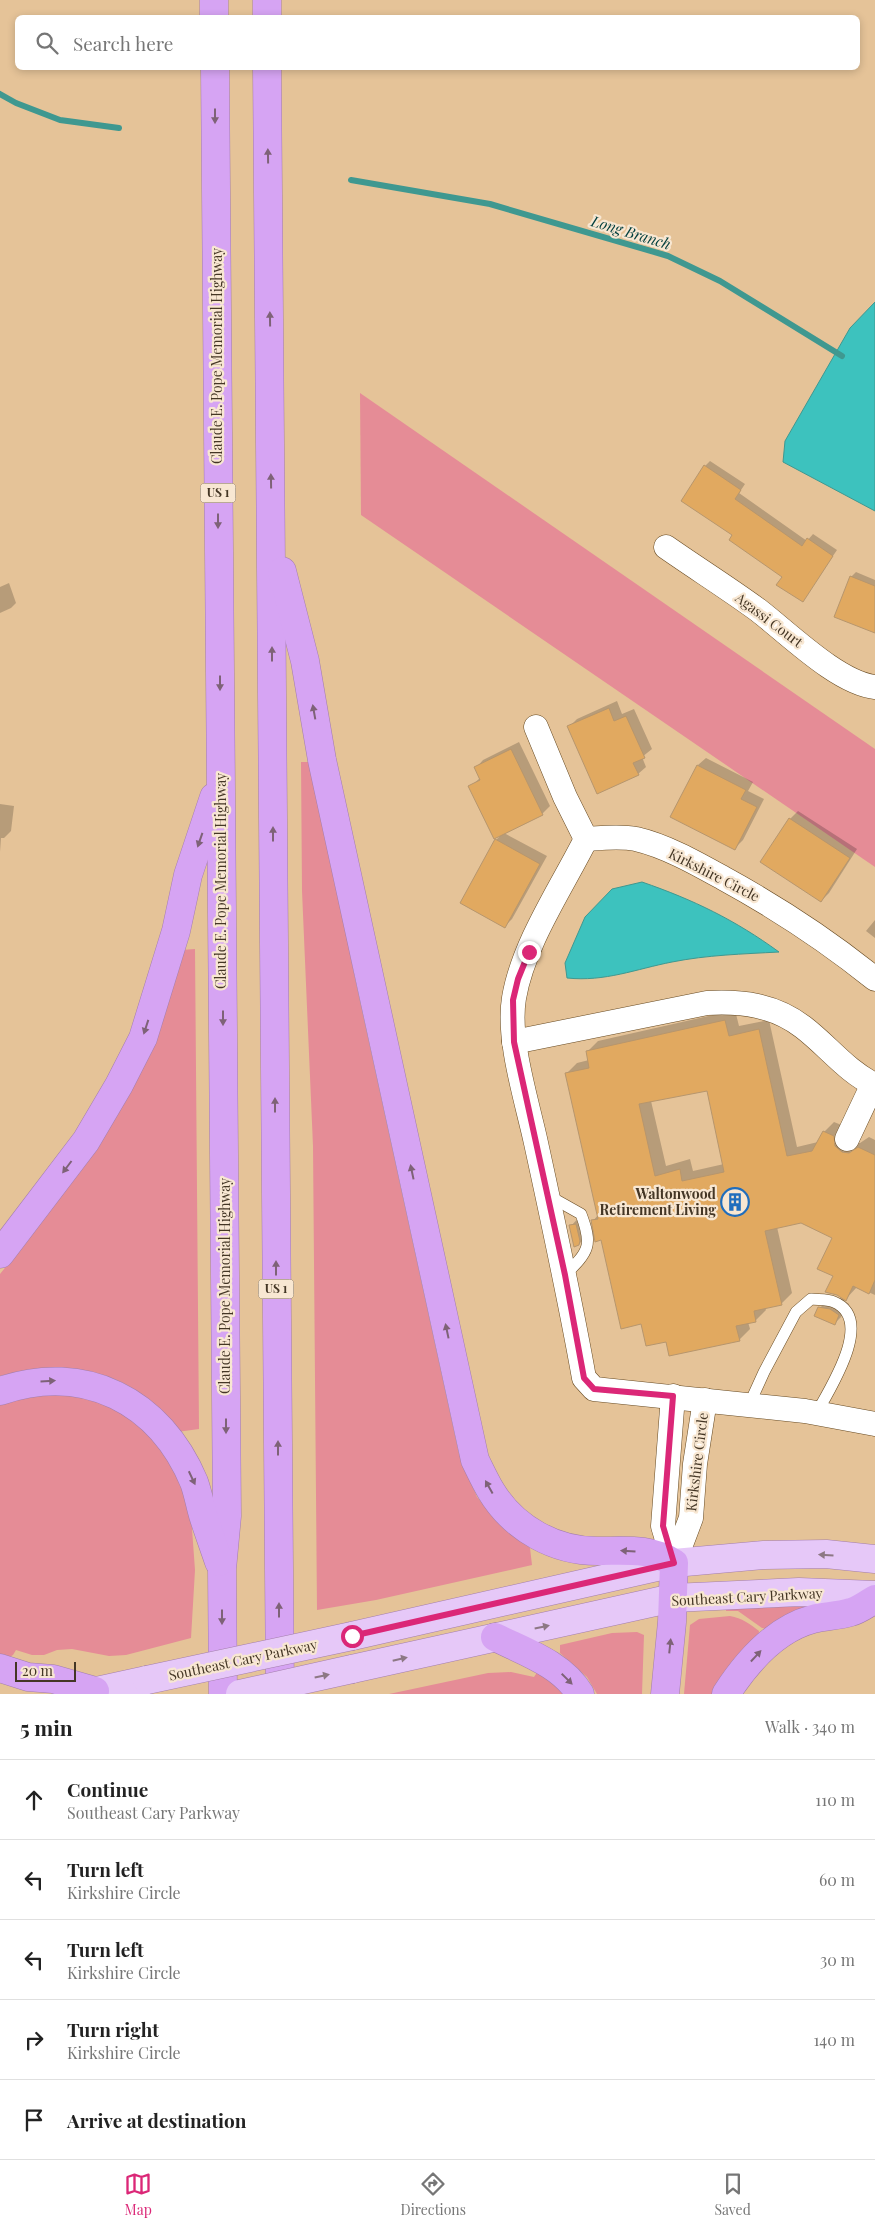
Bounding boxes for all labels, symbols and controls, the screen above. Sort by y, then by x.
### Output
search box [15,15,860,70]
icon: search [33,29,61,57]
text: Search here [73,30,173,56]
one-way arrow [211,108,219,124]
one-way arrow [264,148,272,164]
water label: Long Branch [588,210,673,254]
street label: Claude E. Pope Memorial Highway [207,248,226,464]
one-way arrow [265,310,273,326]
one-way arrow [267,473,275,489]
road number: US 1 [200,483,236,502]
one-way arrow [215,513,223,529]
street label: Agassi Court [731,587,808,652]
one-way arrow [268,646,276,662]
one-way arrow [216,675,224,691]
one-way arrow [309,704,317,720]
street label: Claude E. Pope Memorial Highway [211,773,230,989]
one-way arrow [269,826,277,842]
one-way arrow [195,832,203,847]
street label: Kirkshire Circle [666,844,763,906]
route end [518,941,541,964]
one-way arrow [219,1010,227,1026]
one-way arrow [142,1019,150,1034]
one-way arrow [271,1097,279,1113]
one-way arrow [61,1160,72,1173]
one-way arrow [408,1165,416,1180]
street label: Claude E. Pope Memorial Highway [215,1178,234,1394]
place label: Waltonwood Retirement Living [600,1184,717,1219]
building icon: Waltonwood Retirement Living [720,1187,750,1217]
one-way arrow [272,1260,280,1276]
road number: US 1 [258,1280,294,1298]
one-way arrow [443,1324,451,1339]
one-way arrow [40,1377,56,1385]
street label: Kirkshire Circle [681,1411,712,1512]
one-way arrow [222,1418,230,1434]
one-way arrow [274,1440,282,1456]
one-way arrow [187,1471,196,1486]
one-way arrow [485,1480,493,1494]
one-way arrow [619,1546,635,1554]
one-way arrow [818,1550,834,1558]
street label: Southeast Cary Parkway [671,1583,823,1610]
one-way arrow [275,1602,283,1618]
one-way arrow [218,1610,226,1626]
one-way arrow [535,1623,550,1631]
route start [341,1625,364,1648]
street label: Southeast Cary Parkway [167,1634,319,1685]
one-way arrow [666,1638,674,1654]
one-way arrow [750,1650,762,1662]
one-way arrow [392,1655,407,1663]
scale bar [15,1659,76,1682]
text: 20 m [22,1661,53,1680]
one-way arrow [314,1672,329,1680]
one-way arrow [561,1672,573,1684]
text: 5 min [20,1713,73,1741]
text: Walk · 340 m [765,1716,855,1737]
text: Continue [67,1776,148,1802]
icon: ahead [20,1786,48,1814]
text: 110 m [815,1789,855,1810]
text: Southeast Cary Parkway [67,1802,240,1823]
text: Turn left [67,1856,144,1882]
icon: left [20,1866,48,1894]
text: 60 m [819,1869,855,1890]
text: Kirkshire Circle [67,1882,181,1903]
text: Turn left [67,1936,144,1962]
icon: left [20,1946,48,1974]
text: 30 m [820,1949,855,1970]
text: Kirkshire Circle [67,1962,181,1983]
text: Turn right [67,2016,159,2042]
icon: right [20,2026,48,2054]
text: 140 m [813,2029,855,2050]
text: Kirkshire Circle [67,2042,181,2063]
icon: arrive [20,2106,48,2134]
text: Arrive at destination [67,2107,247,2133]
tab: Map [124,2170,152,2219]
tab: Directions [401,2170,466,2219]
tab: Saved [714,2170,751,2219]

